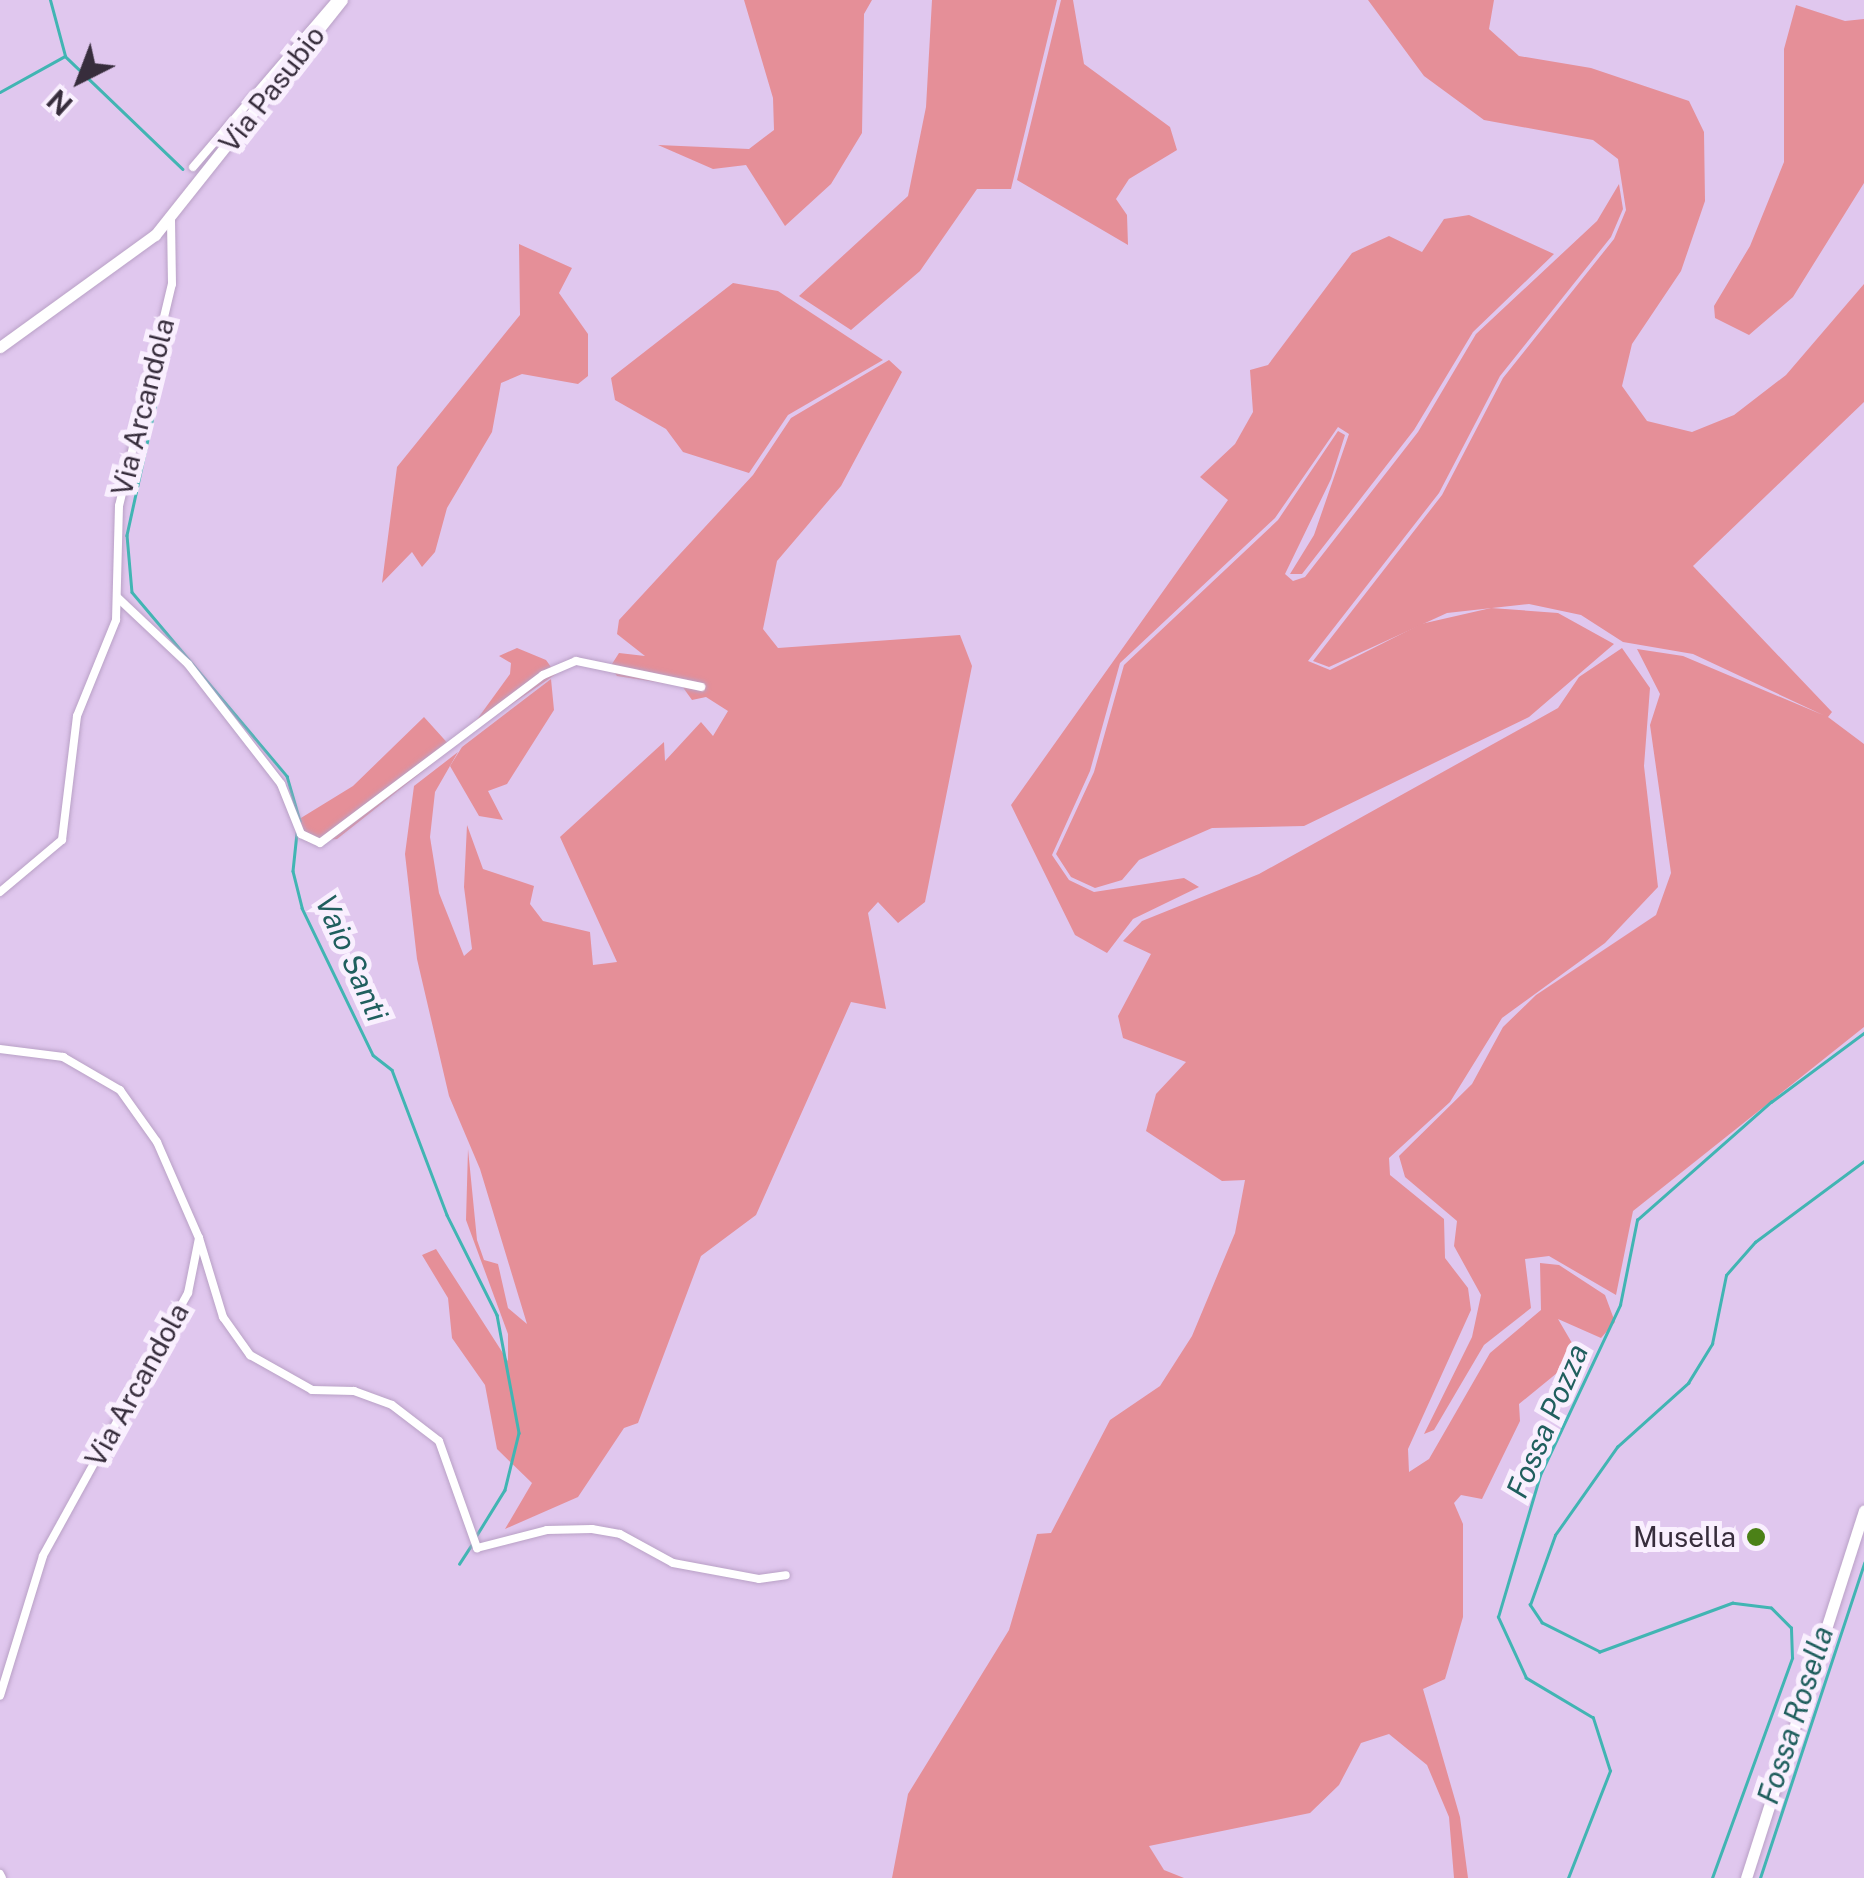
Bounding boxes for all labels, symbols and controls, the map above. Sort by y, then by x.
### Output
street label: Via Pasubio [212,19,332,159]
north arrow [30,30,130,130]
text: N [40,83,79,122]
street label: Via Arcandola [105,315,181,499]
water label: Vaio Santi [308,889,396,1027]
street label: Via Arcandola [78,1297,196,1473]
water label: Fossa Pozza [1498,1339,1596,1503]
place label: Musella [1633,1520,1736,1554]
marker: Musella [1745,1526,1767,1548]
water label: Fossa Rosella [1749,1622,1841,1808]

